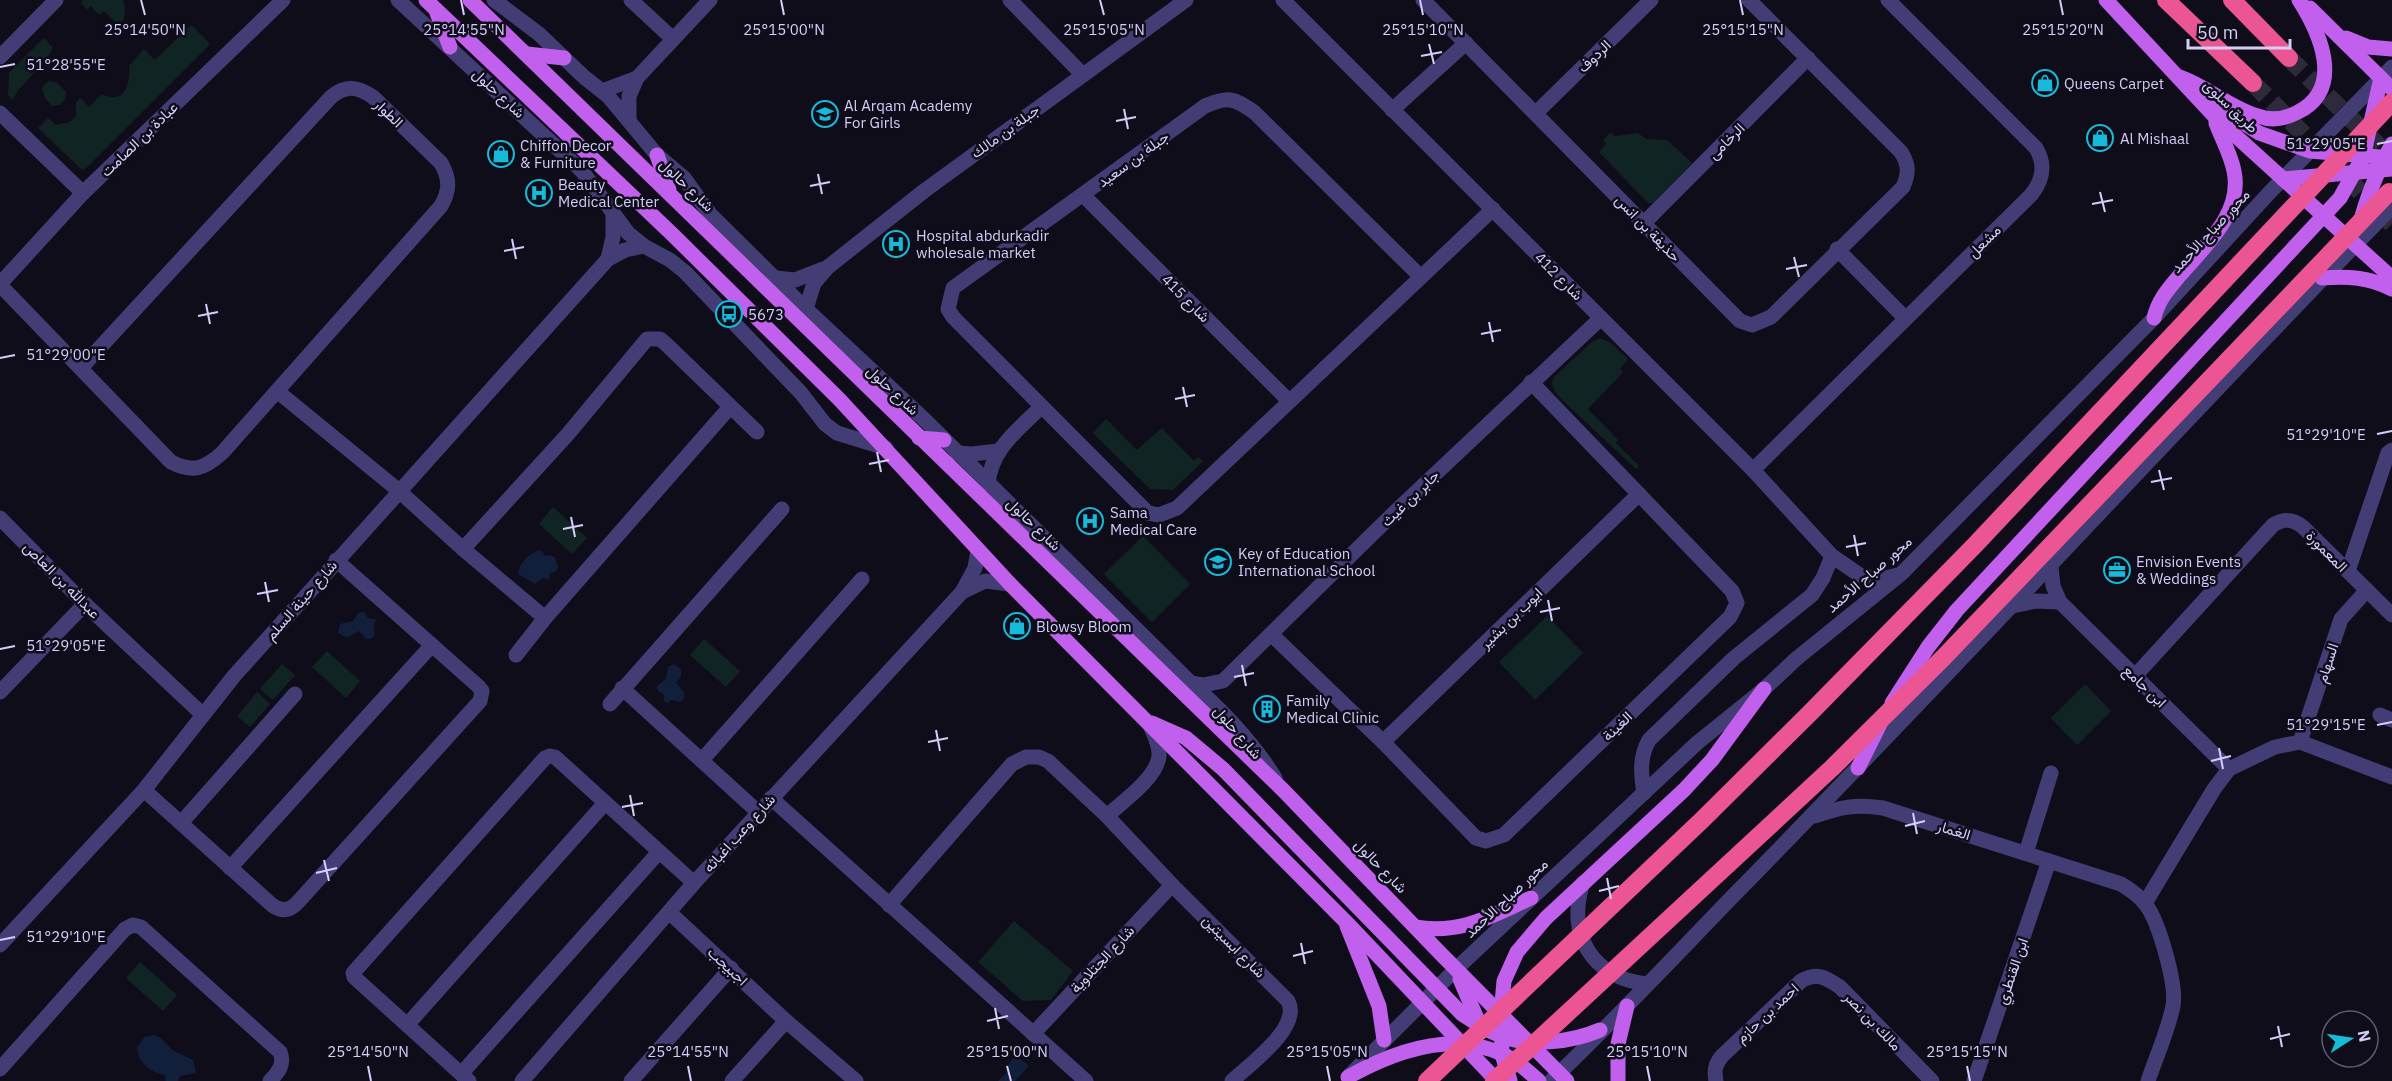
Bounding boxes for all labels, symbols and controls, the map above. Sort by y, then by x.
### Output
scale bar [2188,12,2290,50]
text: 25°14'50"N [104,20,186,39]
text: 25°14'55"N [423,20,505,39]
text: 25°15'00"N [743,20,825,39]
text: 25°15'05"N [1063,20,1145,39]
text: 25°15'10"N [1382,20,1464,39]
text: 25°15'15"N [1702,20,1784,39]
text: 25°15'20"N [2022,20,2104,39]
text: 50 m [2197,21,2239,44]
street label: الردوف [1573,36,1615,76]
text: 51°28'55"E [26,55,106,74]
street label: شارع حلول [467,64,529,124]
shop icon: Queens Carpet [2030,68,2060,98]
place label: Queens Carpet [2064,74,2164,93]
street label: طريق سلوى [2199,75,2263,138]
street label: الطوار [370,94,408,131]
place label: Al Arqam Academy For Girls [844,96,973,132]
street label: عبادة بن الصامت [96,97,182,181]
school or university icon: Al Arqam Academy For Girls [810,99,840,129]
street label: جبلة بن مالك [967,100,1044,163]
street label: الرخامى [1704,119,1749,164]
shop icon: Al Mishaal [2085,123,2115,153]
street label: جبلة بن سعيد [1093,127,1173,192]
place label: Al Mishaal [2120,129,2189,148]
text: 51°29'05"E [2286,134,2366,153]
place label: Chiffon Decor & Furniture [520,136,612,172]
shop icon: Chiffon Decor & Furniture [486,139,516,169]
street label: شارع حالول [654,154,718,217]
place label: Beauty Medical Center [558,175,660,211]
hospital icon: Beauty Medical Center [524,178,554,208]
street label: محور صباح الأحمد [2166,185,2255,278]
street label: حذيفة بن انس [1610,190,1685,266]
street label: مشعل [1963,220,2005,262]
place label: Hospital abdurkadir wholesale market [916,226,1049,262]
hospital icon: Hospital abdurkadir wholesale market [881,229,911,259]
street label: شارع 412 [1529,248,1587,306]
street label: شارع 415 [1156,270,1214,328]
bus stop icon: 5673 [714,299,744,329]
place label: 5673 [748,305,784,324]
text: 51°29'00"E [26,345,106,364]
street label: شارع حلول [861,361,923,421]
text: 51°29'10"E [2286,425,2366,444]
street label: جابر بن غيث [1377,466,1444,531]
street label: شارع حالول [1001,493,1065,556]
place label: Sama Medical Care [1110,503,1197,539]
hospital icon: Sama Medical Care [1075,506,1105,536]
street label: المعمورة [2302,526,2352,576]
street label: محور صباح الأحمد [1822,532,1917,618]
street label: عبدالله بن العاص [19,537,105,623]
place label: Key of Education International School [1238,544,1375,580]
school or university icon: Key of Education International School [1203,547,1233,577]
place label: Envision Events & Weddings [2136,552,2241,588]
office icon: Envision Events & Weddings [2102,555,2132,585]
street label: شارع حينة السلم [261,556,343,645]
street label: ايوب بن بشير [1475,583,1547,654]
shop icon: Blowsy Bloom [1002,611,1032,641]
place label: Blowsy Bloom [1036,617,1132,636]
text: 51°29'05"E [26,636,106,655]
street label: السهام [2312,641,2343,686]
street label: ابن جامع [2118,661,2171,713]
place label: Family Medical Clinic [1286,691,1379,727]
building icon: Family Medical Clinic [1252,694,1282,724]
street label: شارع حلول [1208,701,1267,764]
street label: الغينة [1598,707,1636,745]
text: 51°29'15"E [2286,715,2366,734]
street label: شارع وعب اغباثه [699,790,781,877]
street label: الغمار [1934,816,1973,844]
street label: شارع حالول [1349,835,1412,899]
street label: محور صباح الأحمد [1460,854,1553,943]
street label: شارع ابسيتين [1197,910,1270,983]
street label: شارع الجتلاوية [1066,921,1140,998]
text: 51°29'10"E [26,927,106,946]
street label: ابن القنطري [1992,935,2036,1008]
street label: اجبيجب [704,943,752,989]
street label: احمد بن حازم [1732,979,1803,1048]
street label: مالك بن نصر [1839,987,1906,1055]
north arrow [2320,1009,2380,1069]
text: N [2354,1028,2376,1044]
text: 25°14'50"N [327,1042,409,1061]
text: 25°14'55"N [647,1042,729,1061]
text: 25°15'00"N [966,1042,1048,1061]
text: 25°15'05"N [1286,1042,1368,1061]
text: 25°15'10"N [1606,1042,1688,1061]
text: 25°15'15"N [1926,1042,2008,1061]

